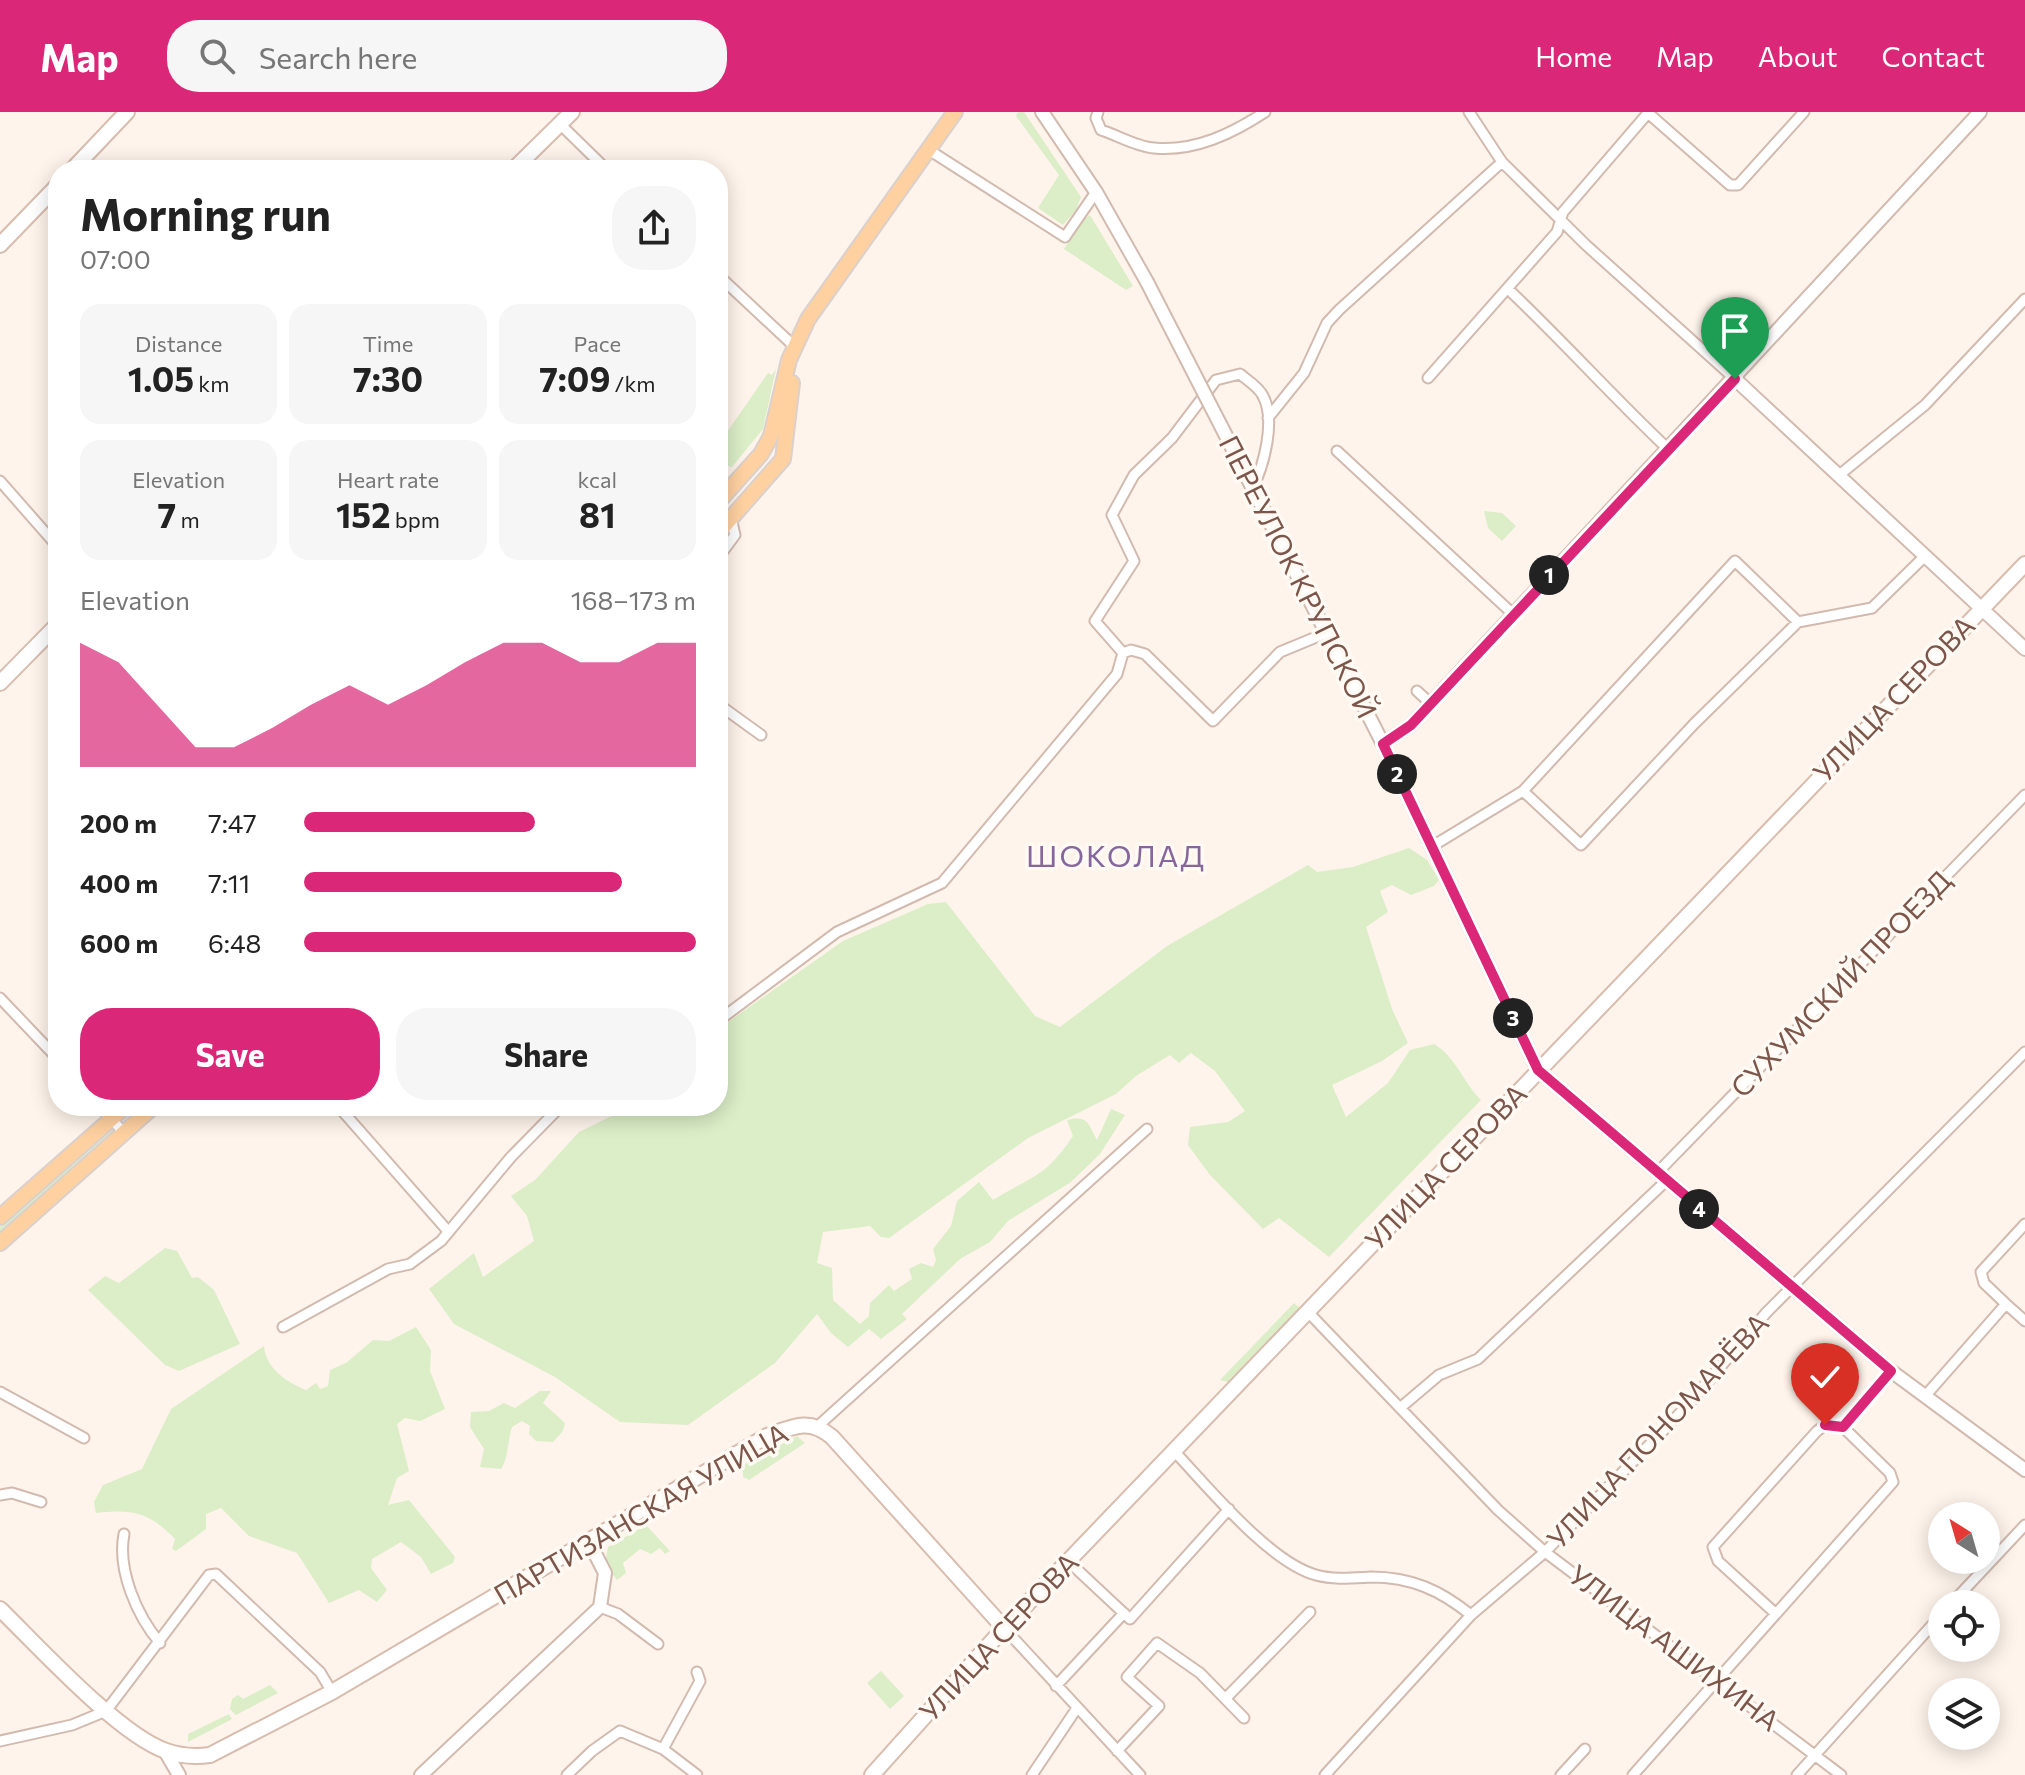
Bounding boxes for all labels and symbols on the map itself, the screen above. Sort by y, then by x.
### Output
pin [1701,297,1769,379]
street label: ПЕРЕУЛОК КРУПСКОЙ [1213,429,1385,724]
pin: 1 [1529,555,1569,595]
street label: УЛИЦА СЕРОВА [1805,608,1981,789]
pin: 2 [1377,754,1417,794]
district label: ШОКОЛАД [1026,836,1206,873]
street label: СУХУМСКИЙ ПРОЕЗД [1723,863,1957,1104]
pin: 3 [1493,998,1533,1038]
street label: УЛИЦА СЕРОВА [1357,1076,1533,1257]
pin: 4 [1679,1189,1719,1229]
street label: УЛИЦА ПОНОМАРЁВА [1539,1306,1775,1555]
pin [1791,1343,1859,1425]
street label: ПАРТИЗАНСКАЯ УЛИЦА [488,1415,793,1611]
north arrow [1928,1502,2000,1574]
street label: УЛИЦА СЕРОВА [911,1545,1085,1728]
street label: УЛИЦА АШИХИНА [1563,1557,1787,1737]

